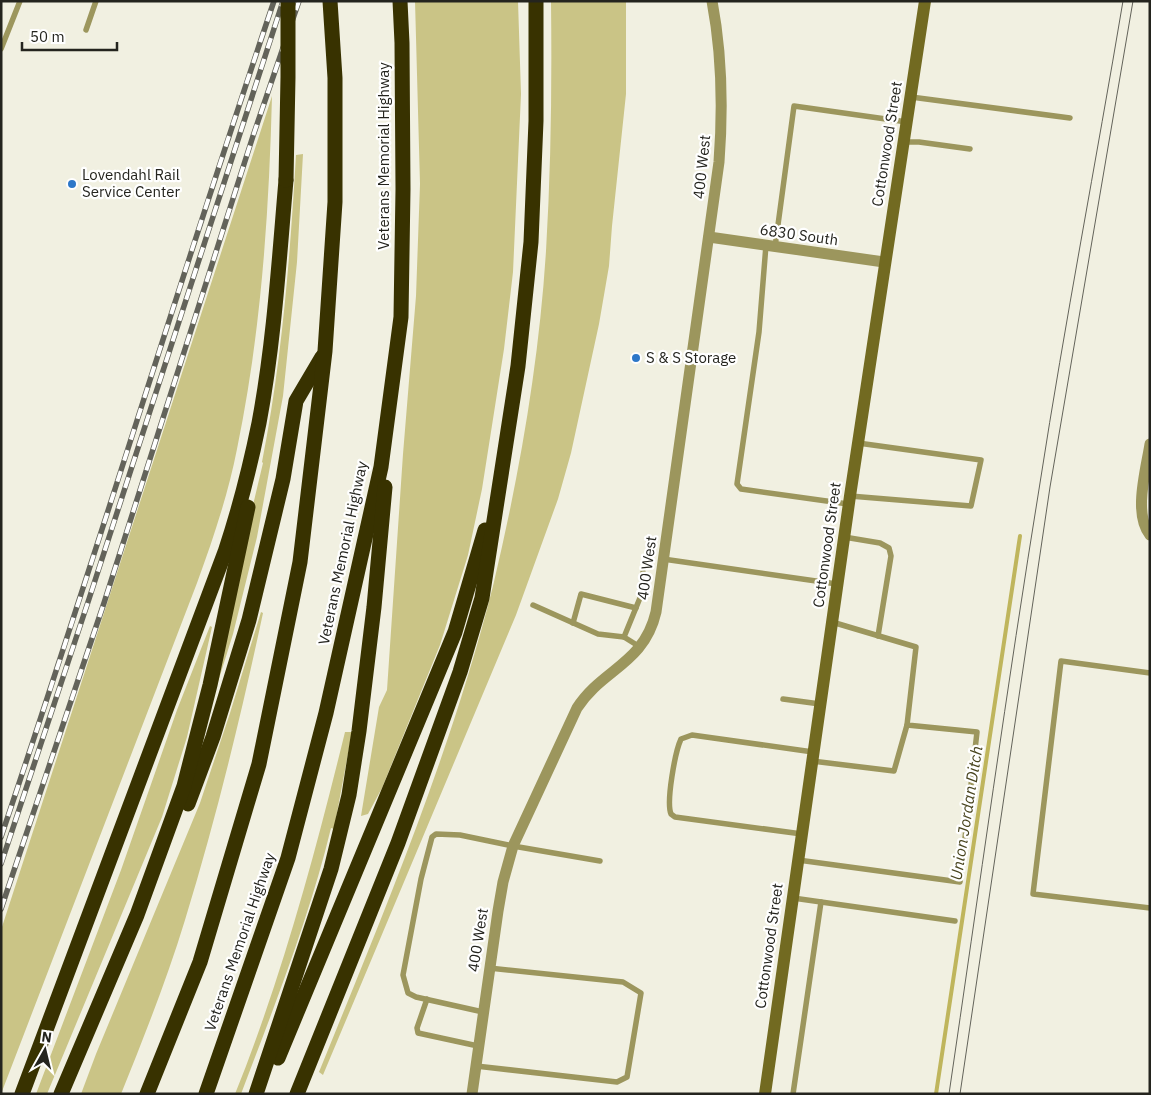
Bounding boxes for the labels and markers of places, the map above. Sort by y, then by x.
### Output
place label: Lovendahl Rail Service Center [82,165,180,201]
marker: Lovendahl Rail Service Center [66,178,78,190]
place label: S & S Storage [646,348,736,367]
marker: S & S Storage [630,352,642,364]

